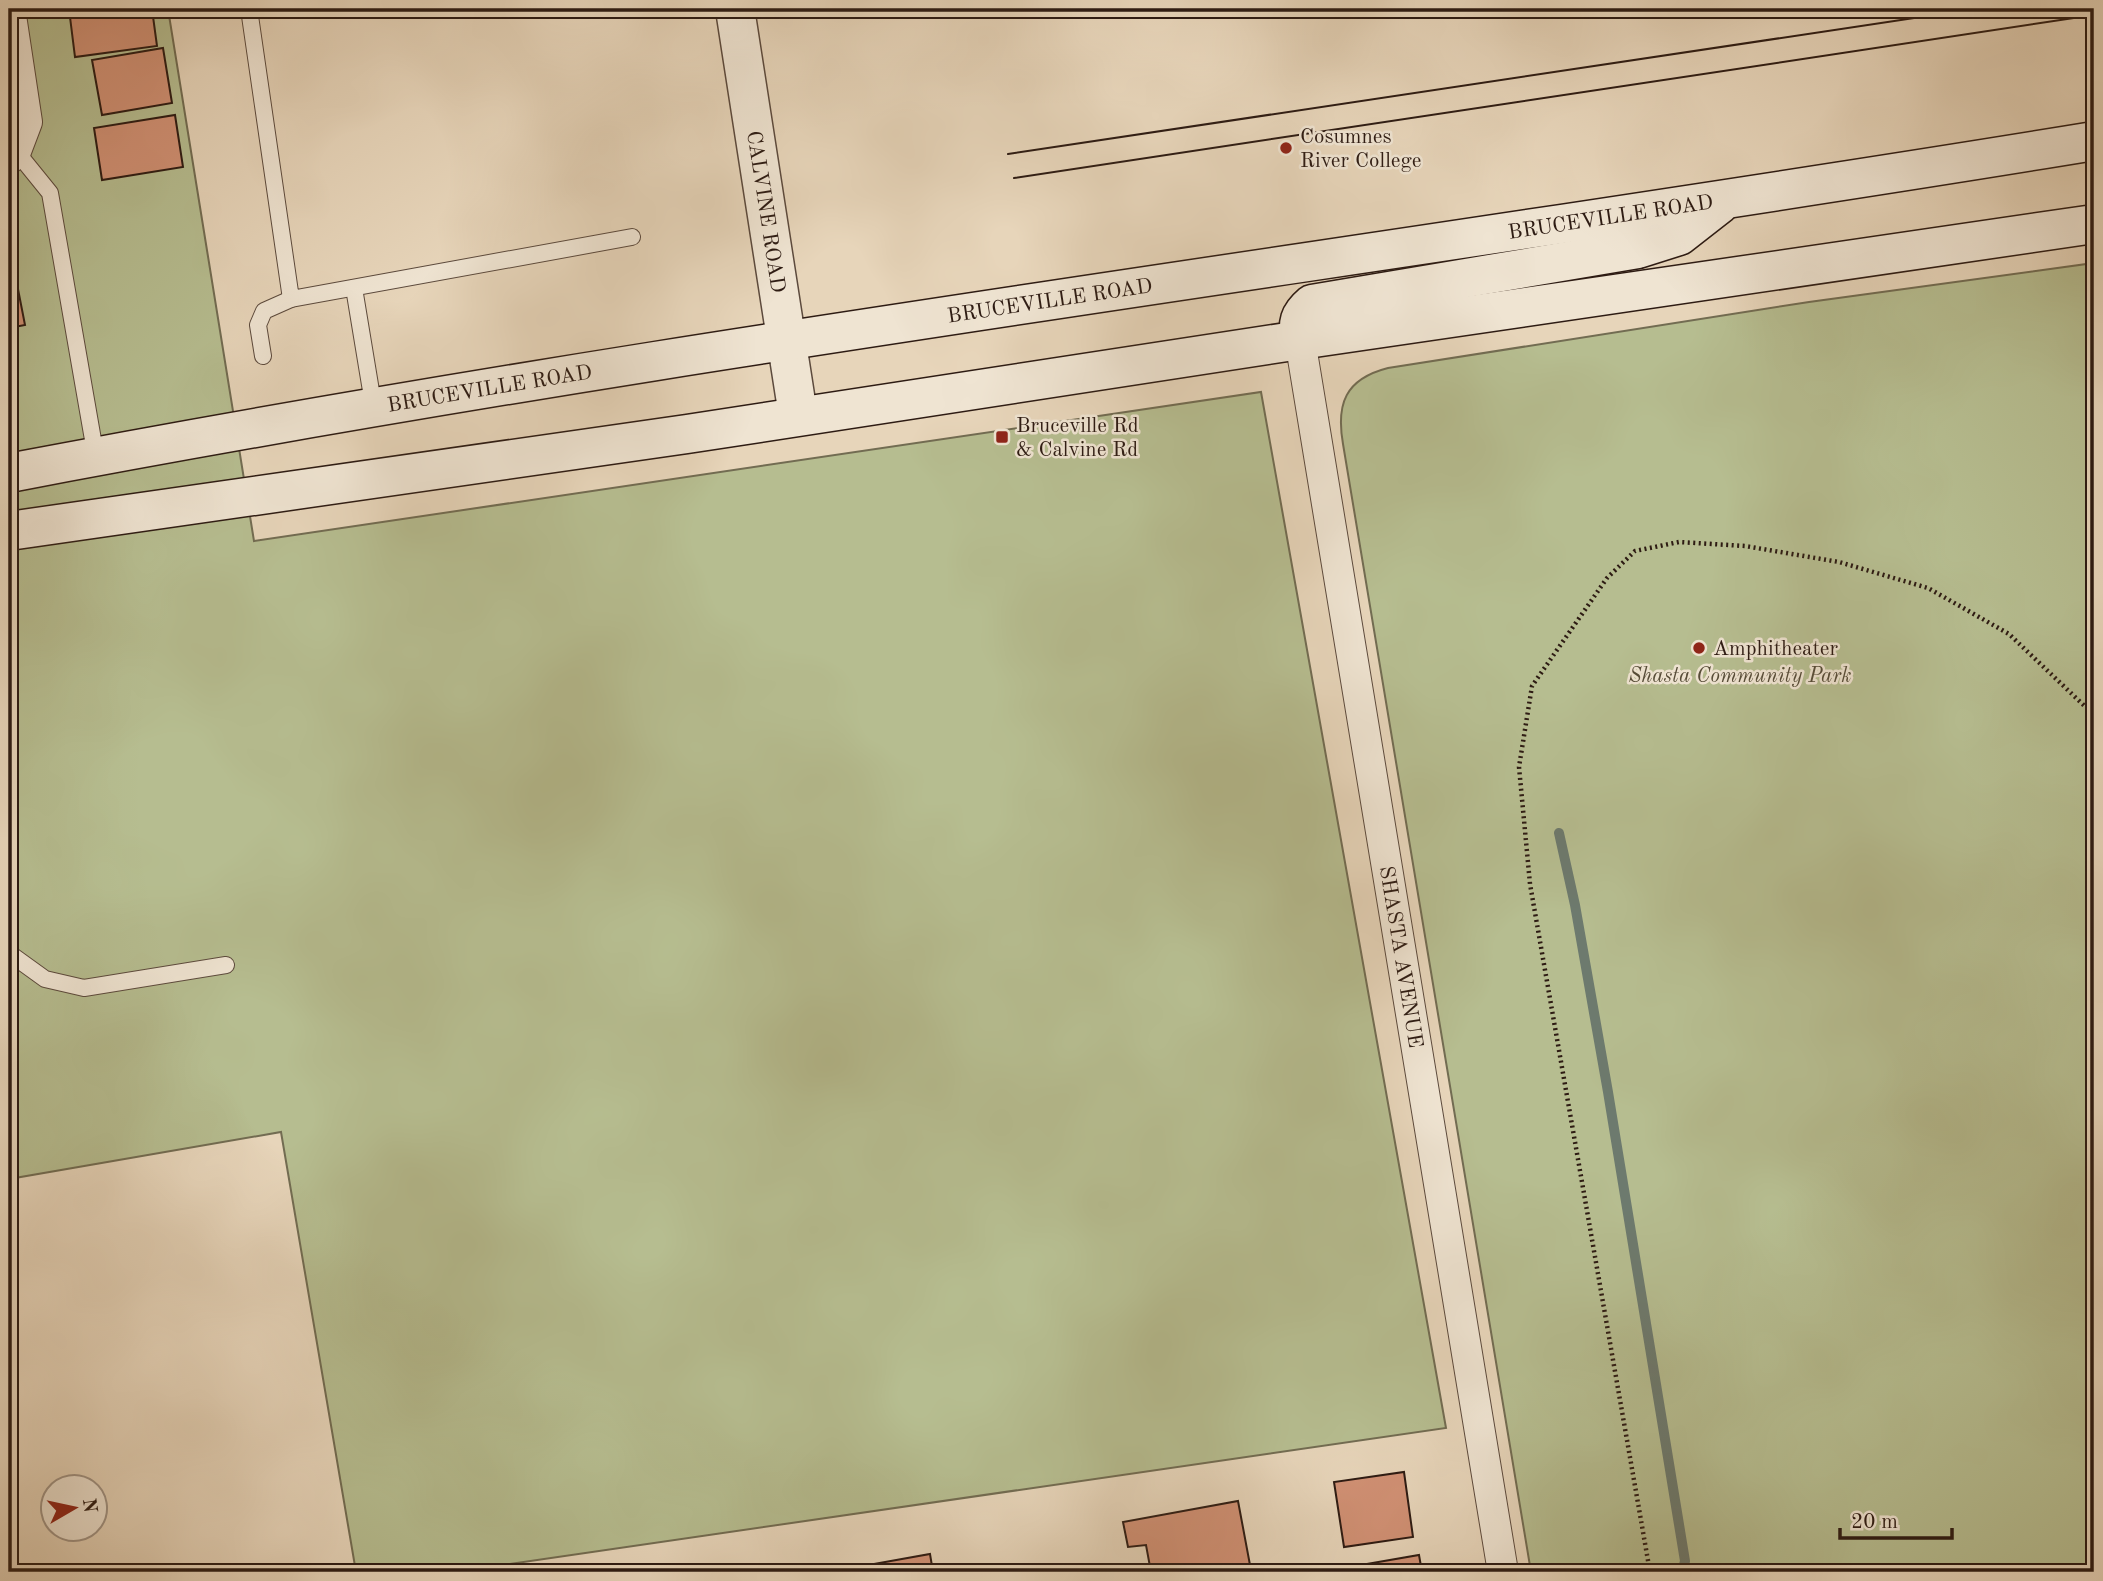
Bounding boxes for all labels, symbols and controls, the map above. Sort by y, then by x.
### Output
place label: Cosumnes River College [1300,127,1421,172]
street label: CALVINE ROAD [742,129,788,294]
marker: Cosumnes River College [1278,140,1294,156]
street label: BRUCEVILLE ROAD [1507,192,1715,244]
street label: BRUCEVILLE ROAD [946,276,1154,328]
street label: BRUCEVILLE ROAD [386,362,594,417]
place label: Bruceville Rd & Calvine Rd [1016,416,1139,461]
marker: Bruceville Rd & Calvine Rd [994,429,1010,445]
place label: Amphitheater [1713,639,1839,660]
marker: Amphitheater [1691,640,1707,656]
park label: Shasta Community Park [1628,666,1852,687]
street label: SHASTA AVENUE [1375,864,1425,1050]
north arrow [38,1472,108,1542]
text: N [78,1497,99,1515]
scale bar [1840,1497,1952,1541]
text: 20 m [1851,1512,1898,1533]

